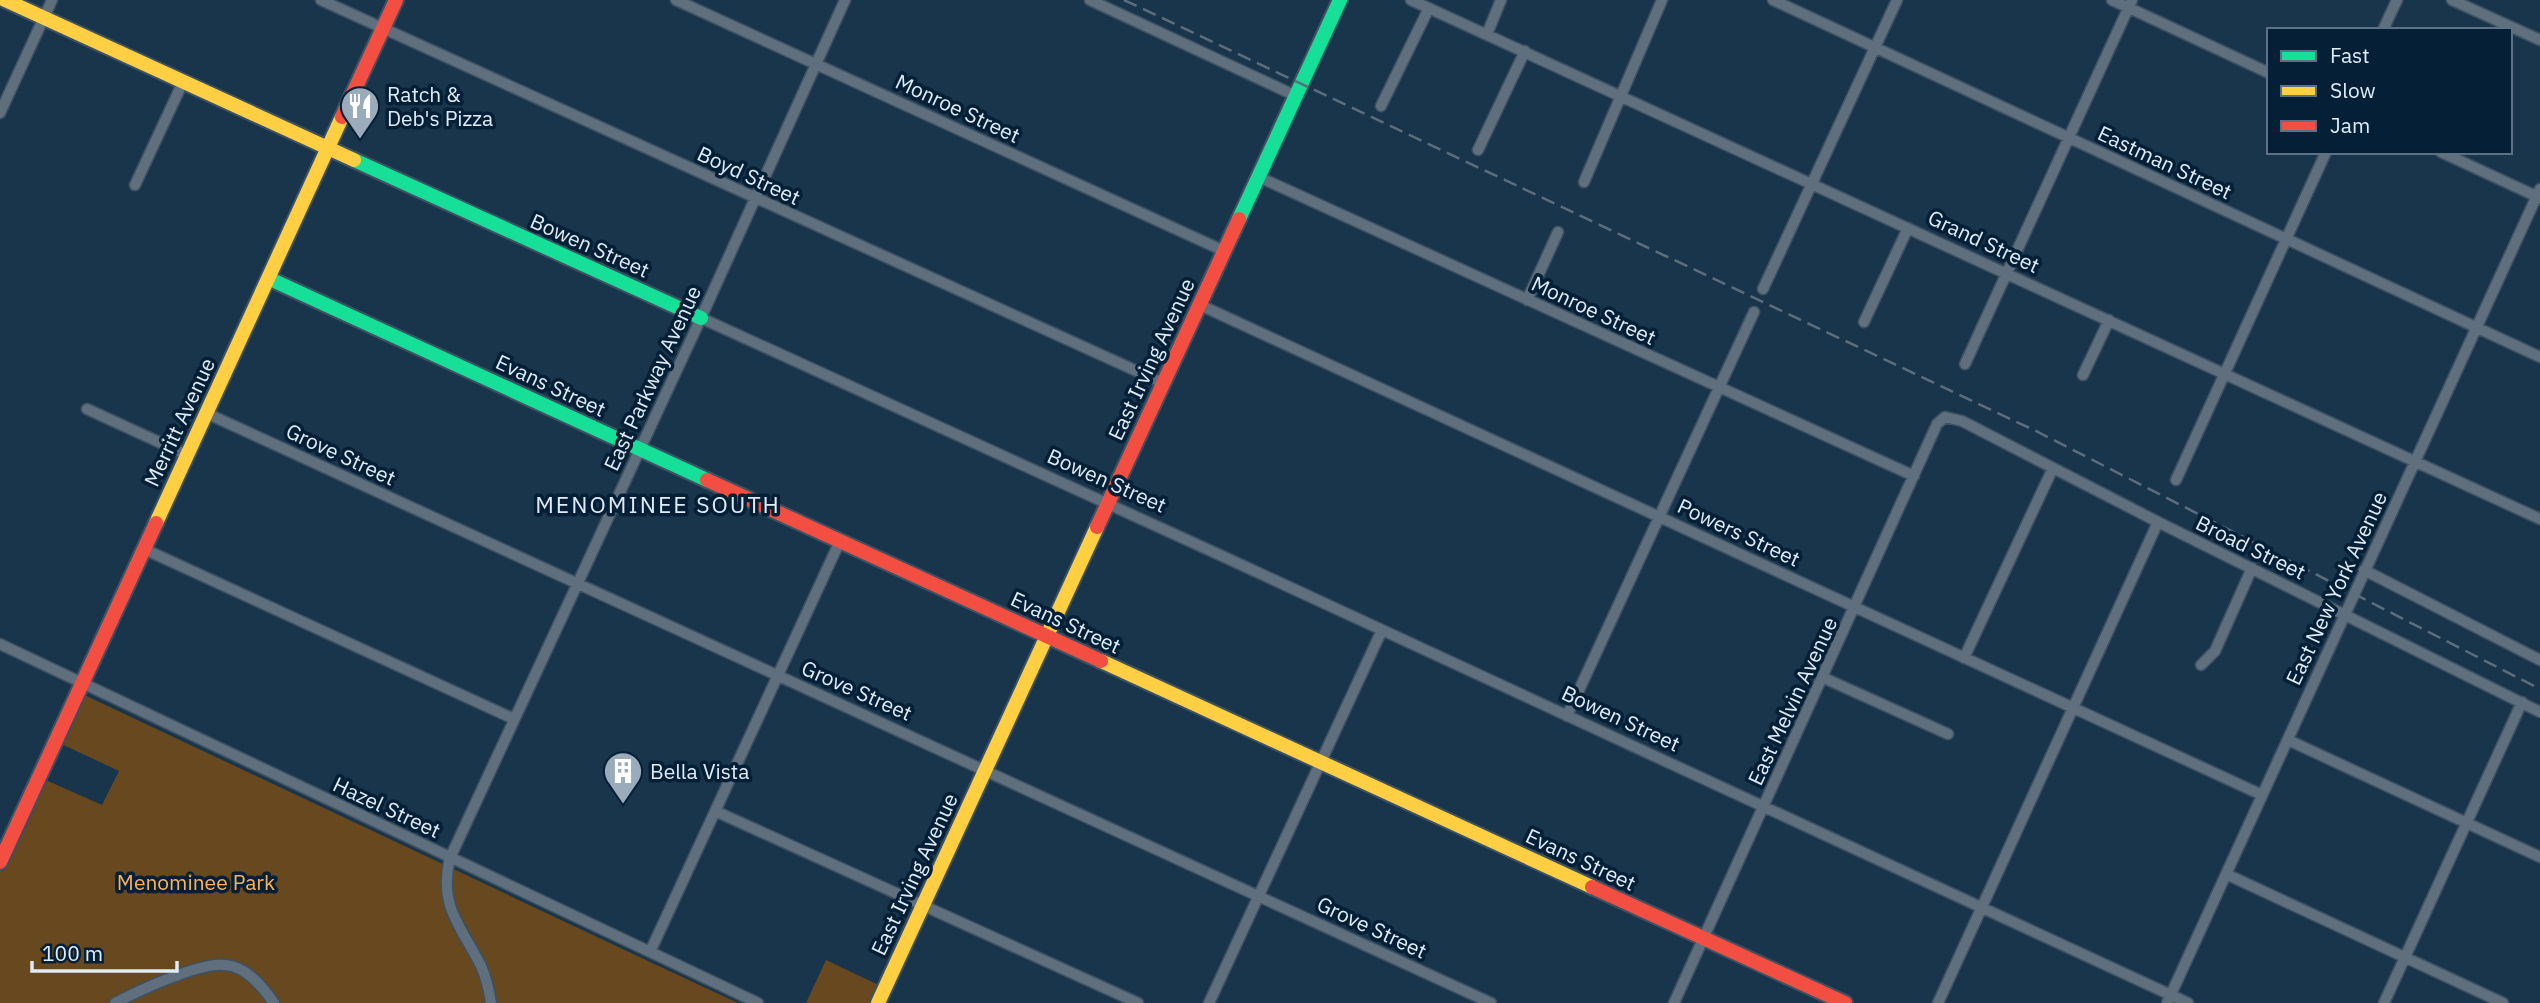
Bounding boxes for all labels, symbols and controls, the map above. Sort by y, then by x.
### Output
legend [2267,28,2512,154]
text: Fast [2330,41,2370,69]
street label: Monroe Street [891,67,1025,149]
text: Slow [2330,76,2376,104]
place label: Ratch & Deb's Pizza [387,80,493,132]
restaurant icon: Ratch & Deb's Pizza [339,85,381,140]
text: Jam [2330,111,2370,139]
street label: Eastman Street [2093,119,2237,205]
street label: Boyd Street [693,139,805,211]
street label: Grand Street [1924,203,2044,279]
street label: Bowen Street [526,206,654,284]
street label: Monroe Street [1527,269,1661,351]
street label: East Irving Avenue [1101,273,1201,445]
street label: East Parkway Avenue [597,281,707,475]
street label: Evans Street [491,347,611,423]
street label: Merritt Avenue [137,353,221,491]
street label: Grove Street [282,416,400,492]
street label: Bowen Street [1043,441,1171,519]
street label: East New York Avenue [2279,487,2393,689]
district label: MENOMINEE SOUTH [535,489,781,519]
street label: Powers Street [1673,491,1805,573]
street label: Broad Street [2191,508,2311,586]
street label: Evans Street [1006,584,1126,660]
street label: East Melvin Avenue [1741,612,1843,790]
street label: Grove Street [797,653,917,727]
street label: Bowen Street [1557,678,1685,758]
building icon: Bella Vista [602,750,644,805]
place label: Bella Vista [650,757,749,785]
street label: Hazel Street [329,770,445,844]
street label: East Irving Avenue [864,788,964,960]
street label: Evans Street [1521,821,1641,897]
park label: Menominee Park [117,868,275,896]
street label: Grove Street [1313,889,1431,965]
scale bar [32,930,177,974]
text: 100 m [42,939,103,967]

